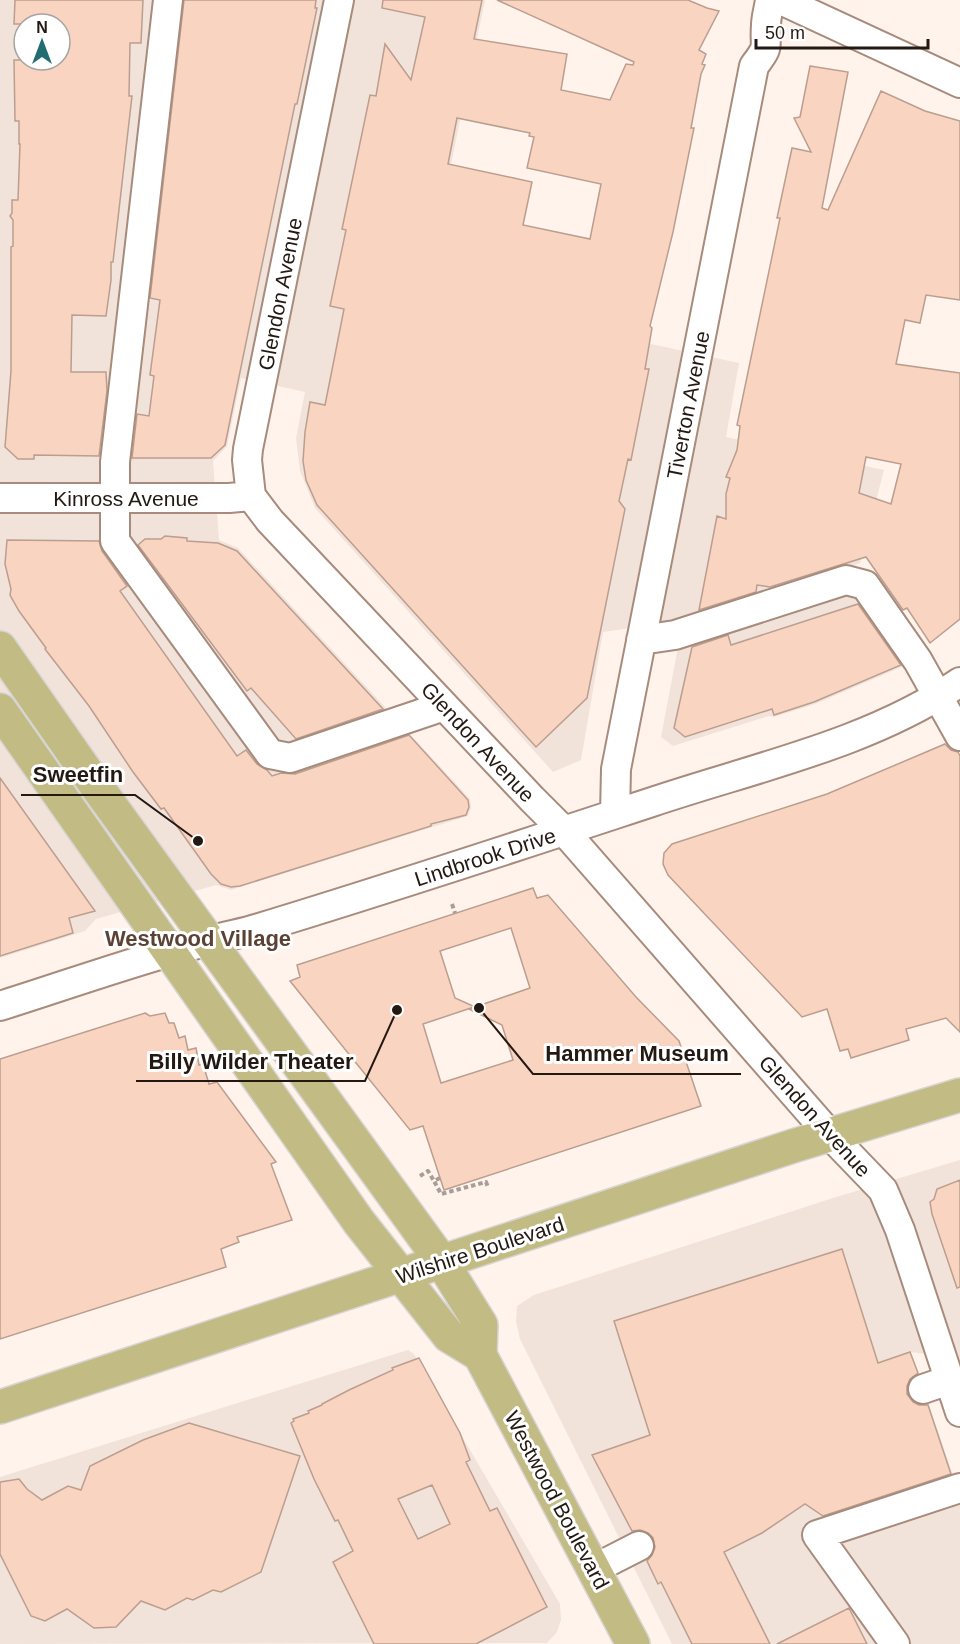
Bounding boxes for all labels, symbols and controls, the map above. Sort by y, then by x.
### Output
north arrow [12,12,72,72]
scale bar [756,12,928,50]
text: N [36,19,48,36]
text: 50 m [765,23,805,43]
street label: Glendon Avenue [254,216,306,372]
street label: Tiverton Avenue [662,329,714,481]
street label: Kinross Avenue [53,487,199,510]
street label: Glendon Avenue [417,678,539,806]
callout: Sweetfin [21,755,135,795]
text: Sweetfin [33,762,123,787]
street label: Lindbrook Drive [412,823,558,891]
district label: Westwood Village [105,926,291,951]
callout: Hammer Museum [533,1034,741,1074]
callout: Billy Wilder Theater [136,1041,365,1081]
text: Hammer Museum [545,1041,729,1066]
text: Billy Wilder Theater [148,1049,354,1074]
street label: Glendon Avenue [755,1051,875,1181]
street label: Wilshire Boulevard [393,1212,567,1288]
street label: Westwood Boulevard [500,1407,614,1593]

